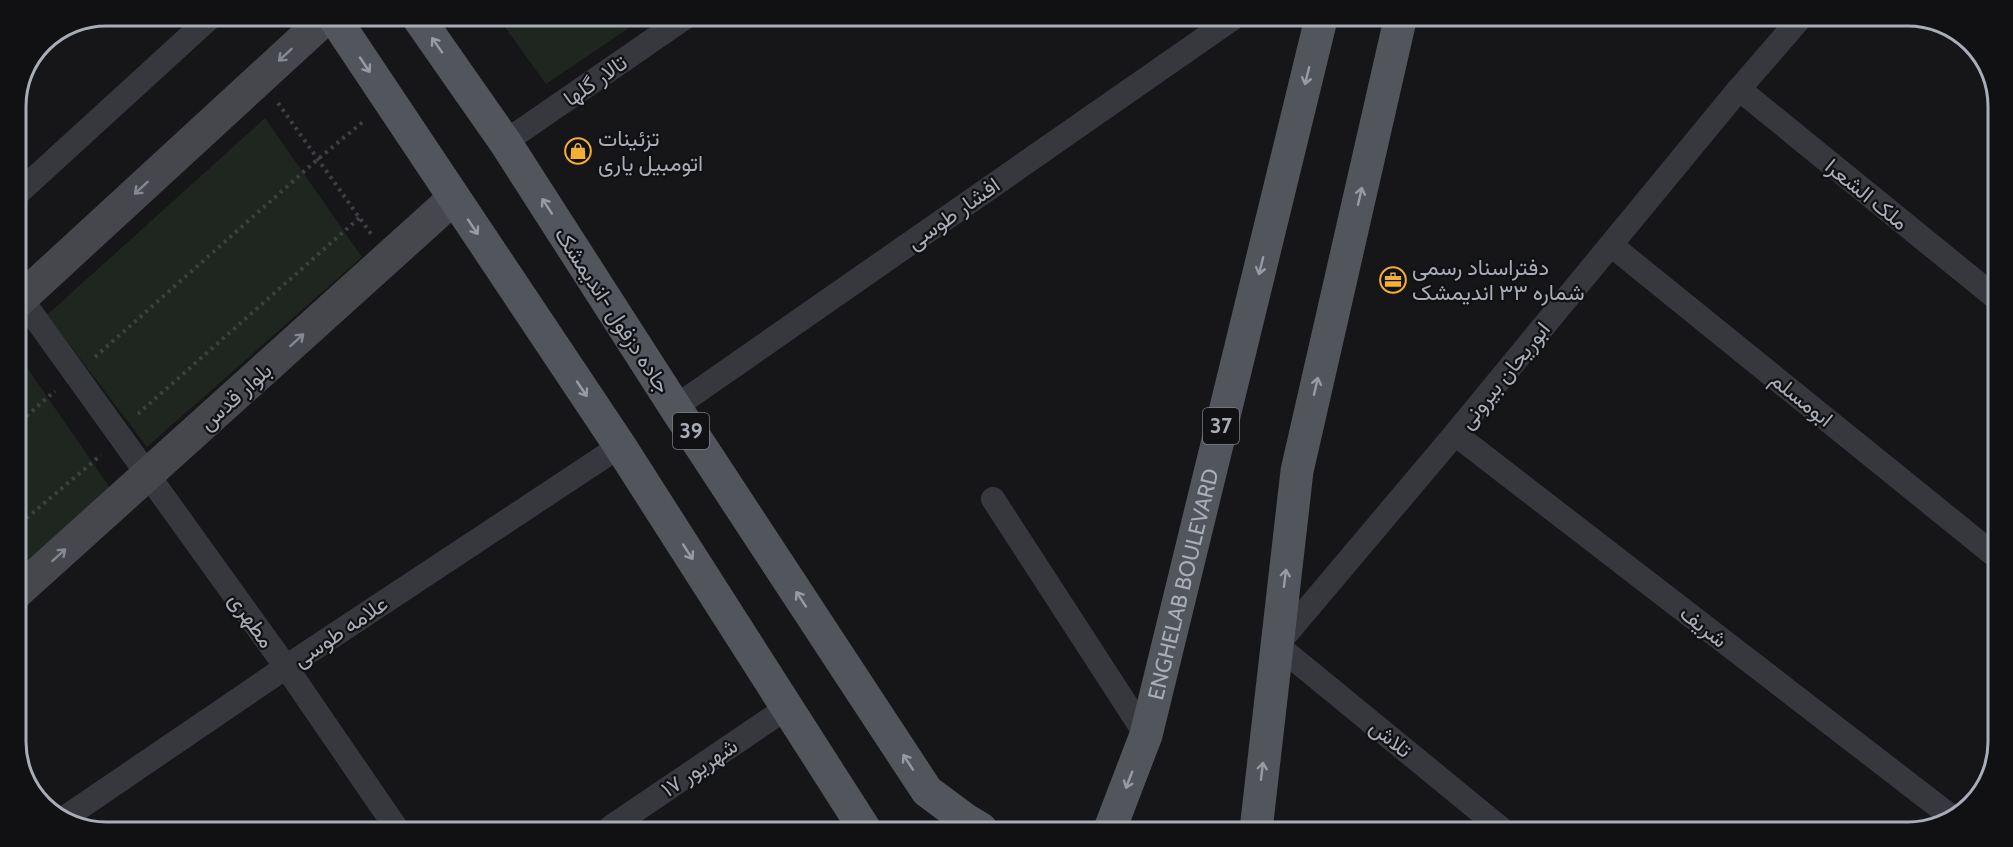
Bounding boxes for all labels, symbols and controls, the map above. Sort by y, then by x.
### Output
one-way arrow [431,38,443,54]
one-way arrow [277,48,292,62]
street label: تالار گلها [558,49,632,112]
one-way arrow [359,56,372,73]
one-way arrow [1301,66,1313,85]
place label: تزئینات اتومبیل یاری [598,125,703,177]
shop icon: تزئینات اتومبیل یاری [563,136,593,166]
street label: ملک الشعرا [1820,153,1914,236]
street label: افشار طوسی [901,171,1005,255]
one-way arrow [134,180,149,195]
one-way arrow [1354,186,1366,205]
one-way arrow [540,198,553,215]
one-way arrow [467,218,479,235]
street label: جاده دزفول -اندیمشک [549,222,676,398]
place label: دفتراسناد رسمی شماره ۳۳ اندیمشک [1412,254,1585,306]
one-way arrow [1254,256,1266,275]
office icon: دفتراسناد رسمی شماره ۳۳ اندیمشک [1378,265,1408,295]
street label: ابوریحان بیرونی [1453,316,1556,434]
one-way arrow [289,333,304,347]
street label: بلوار قدس [193,357,277,436]
street label: ابومسلم [1764,366,1838,434]
one-way arrow [1311,376,1323,395]
one-way arrow [576,380,588,397]
road number: 37 [1203,408,1239,444]
road number: 39 [673,413,709,449]
street label: ENGHELAB BOULEVARD [1142,466,1225,703]
one-way arrow [682,544,694,560]
one-way arrow [51,548,66,562]
one-way arrow [1279,568,1290,588]
street label: مطهری [223,587,280,653]
street label: علامه طوسی [288,590,393,673]
one-way arrow [795,591,807,608]
street label: شریف [1674,599,1733,653]
street label: تلاش [1364,713,1417,764]
street label: ۱۷ شهریور [656,732,743,803]
one-way arrow [902,754,914,771]
one-way arrow [1257,762,1268,782]
one-way arrow [1122,770,1133,789]

